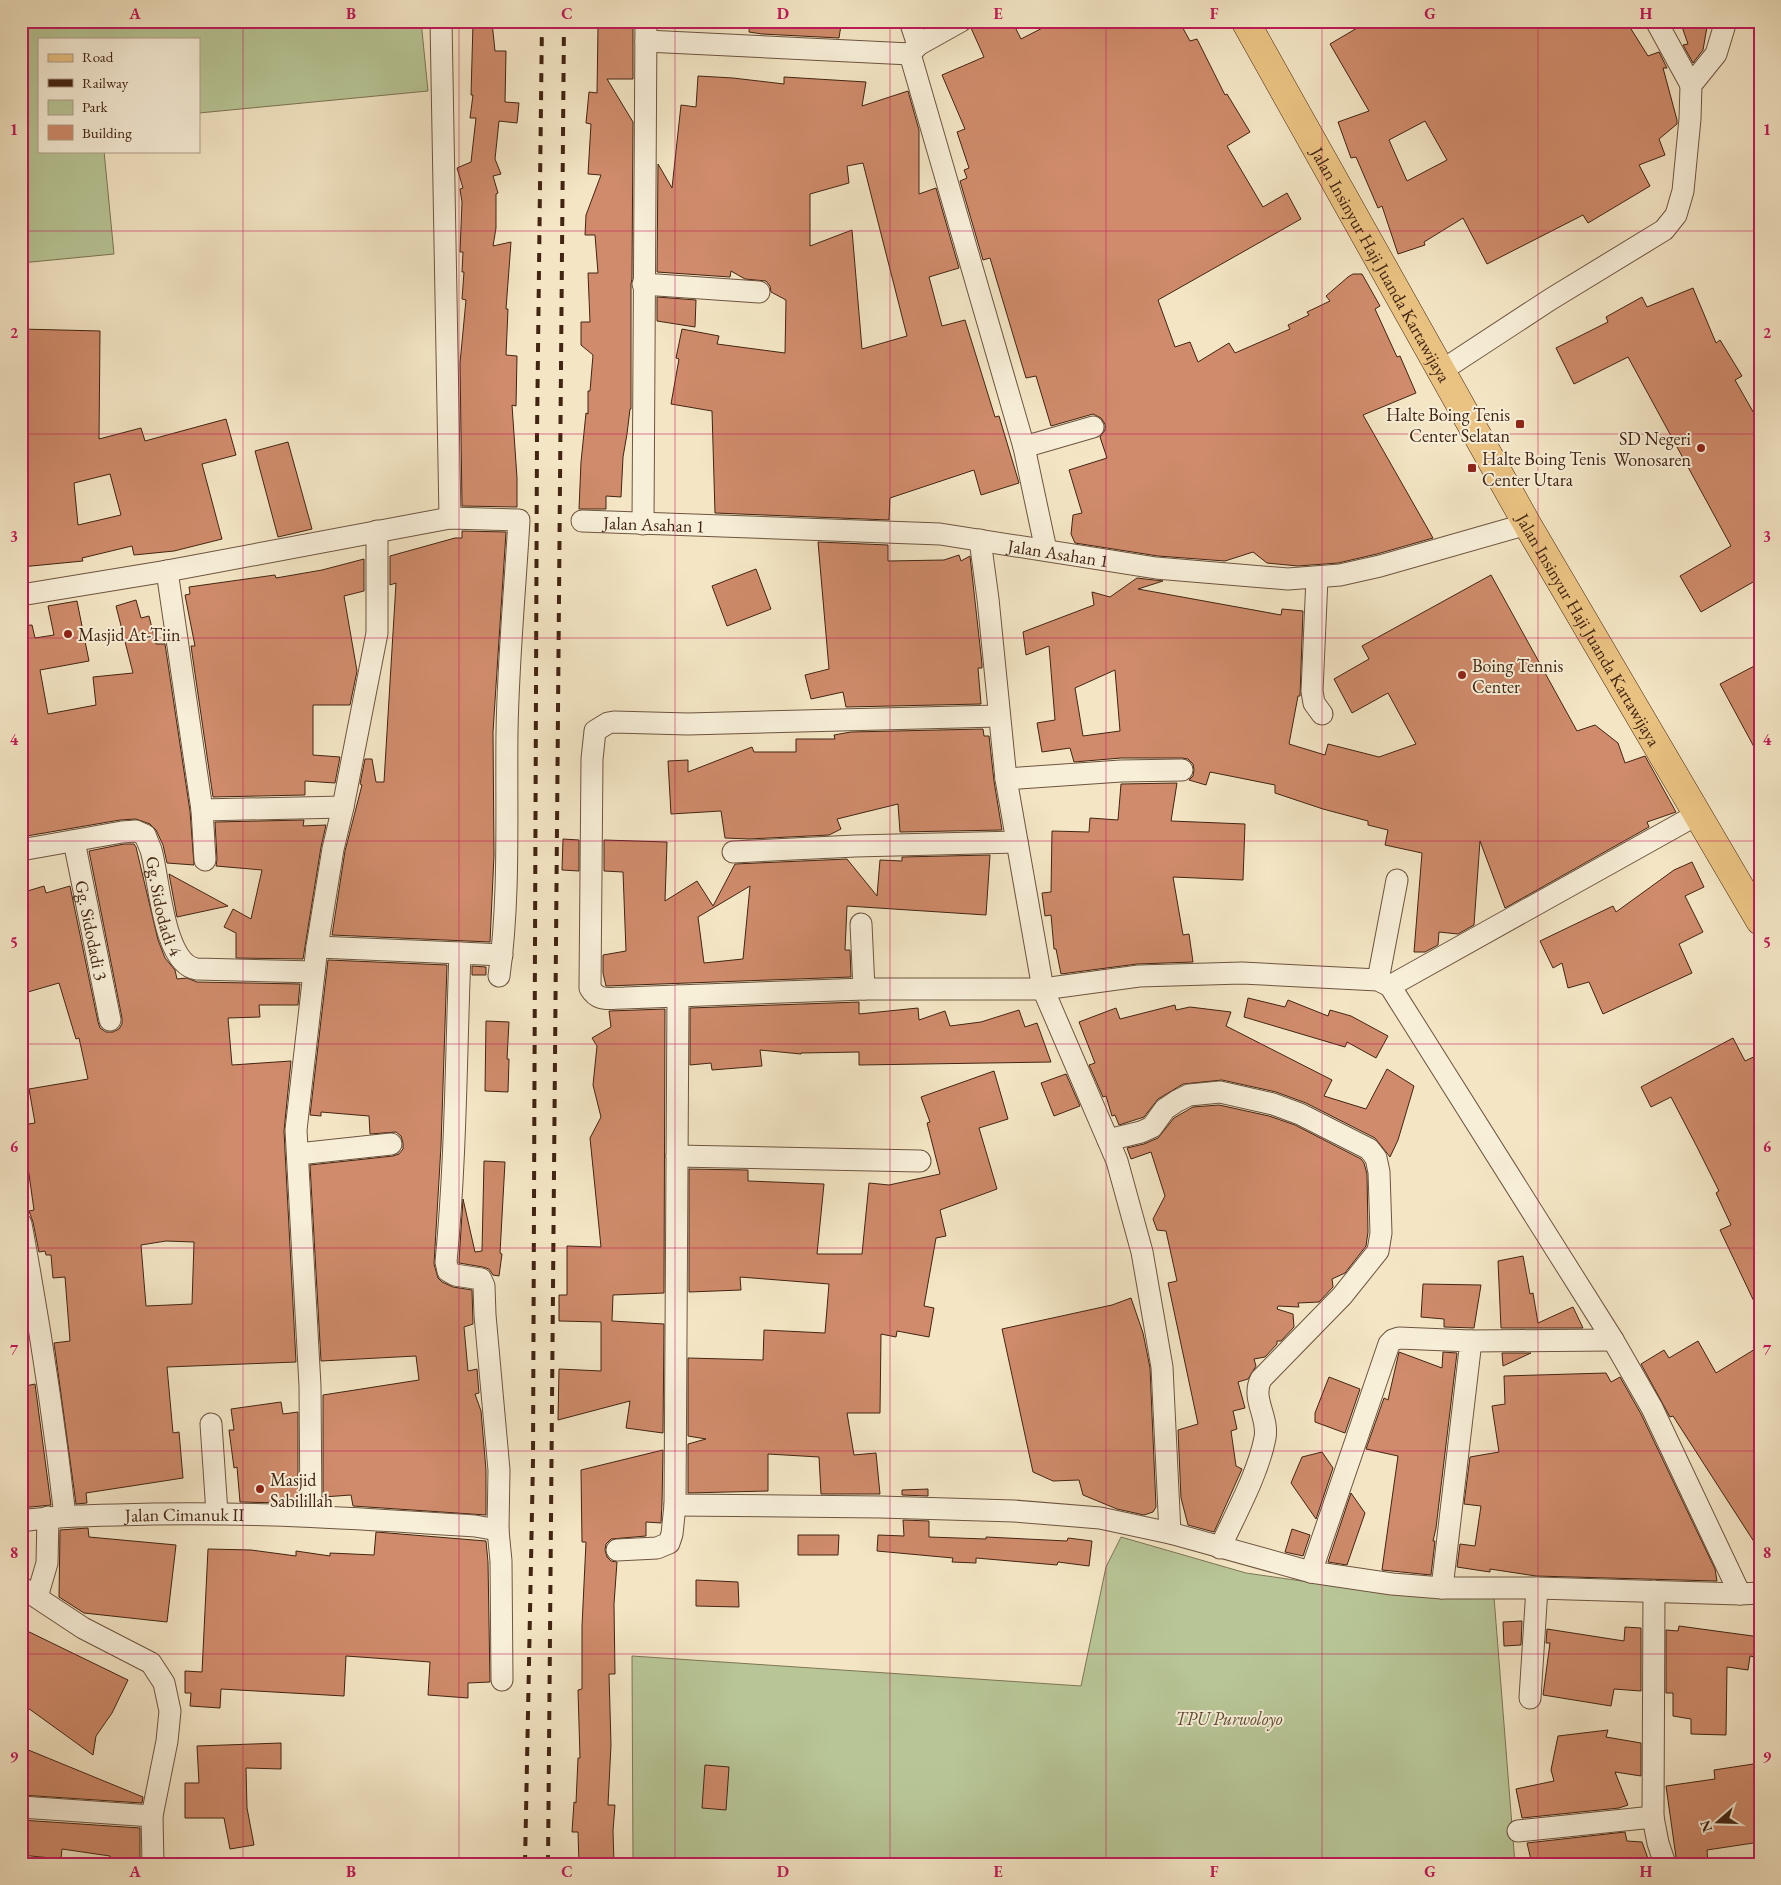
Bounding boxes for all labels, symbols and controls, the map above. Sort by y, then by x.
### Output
text: A [128,3,141,24]
text: B [346,3,356,24]
text: C [561,3,573,24]
text: D [777,3,789,24]
text: E [993,3,1003,24]
text: F [1210,3,1219,24]
text: G [1424,3,1436,24]
text: H [1640,3,1653,24]
legend [38,38,200,152]
text: Road [82,47,114,66]
text: Railway [82,73,129,92]
text: Park [82,97,109,116]
text: 1 [10,119,18,140]
text: 1 [1763,119,1771,140]
text: Building [82,123,132,142]
street label: Jalan Insinyur Haji Juanda Kartawijaya [1305,141,1457,387]
text: 2 [10,322,19,343]
text: 2 [1763,322,1772,343]
place label: Halte Boing Tenis Center Selatan [1386,403,1510,447]
marker: Halte Boing Tenis Center Selatan [1514,418,1526,430]
place label: SD Negeri Wonosaren [1613,427,1692,471]
marker: SD Negeri Wonosaren [1695,442,1707,454]
place label: Halte Boing Tenis Center Utara [1482,447,1606,491]
marker: Halte Boing Tenis Center Utara [1466,462,1478,474]
street label: Jalan Insinyur Haji Juanda Kartawijaya [1511,507,1667,751]
street label: Jalan Asahan 1 [601,510,705,537]
text: 3 [10,526,18,547]
text: 3 [1763,526,1771,547]
street label: Jalan Asahan 1 [1004,533,1110,572]
place label: Masjid At-Tiin [78,623,181,646]
marker: Masjid At-Tiin [62,628,74,640]
place label: Boing Tennis Center [1472,654,1563,698]
marker: Boing Tennis Center [1456,669,1468,681]
text: 4 [10,729,19,750]
text: 4 [1763,729,1772,750]
street label: Gg. Sidodadi 4 [141,854,188,960]
street label: Gg. Sidodadi 3 [71,878,113,982]
text: 5 [10,932,18,953]
text: 5 [1763,932,1771,953]
text: 6 [10,1136,19,1157]
text: 6 [1763,1136,1772,1157]
text: 7 [10,1339,19,1360]
text: 7 [1763,1339,1772,1360]
place label: Masjid Sabilillah [270,1468,333,1512]
marker: Masjid Sabilillah [254,1483,266,1495]
street label: Jalan Cimanuk II [123,1502,245,1526]
text: 8 [10,1542,18,1563]
text: 8 [1763,1542,1771,1563]
park label: TPU Purwoloyo [1175,1707,1283,1731]
text: 9 [10,1746,19,1767]
text: 9 [1763,1746,1772,1767]
north arrow [1694,1798,1744,1848]
text: N [1695,1817,1716,1835]
text: A [128,1861,141,1882]
text: B [346,1861,356,1882]
text: C [561,1861,573,1882]
text: D [777,1861,789,1882]
text: E [993,1861,1003,1882]
text: F [1210,1861,1219,1882]
text: G [1424,1861,1436,1882]
text: H [1640,1861,1653,1882]

